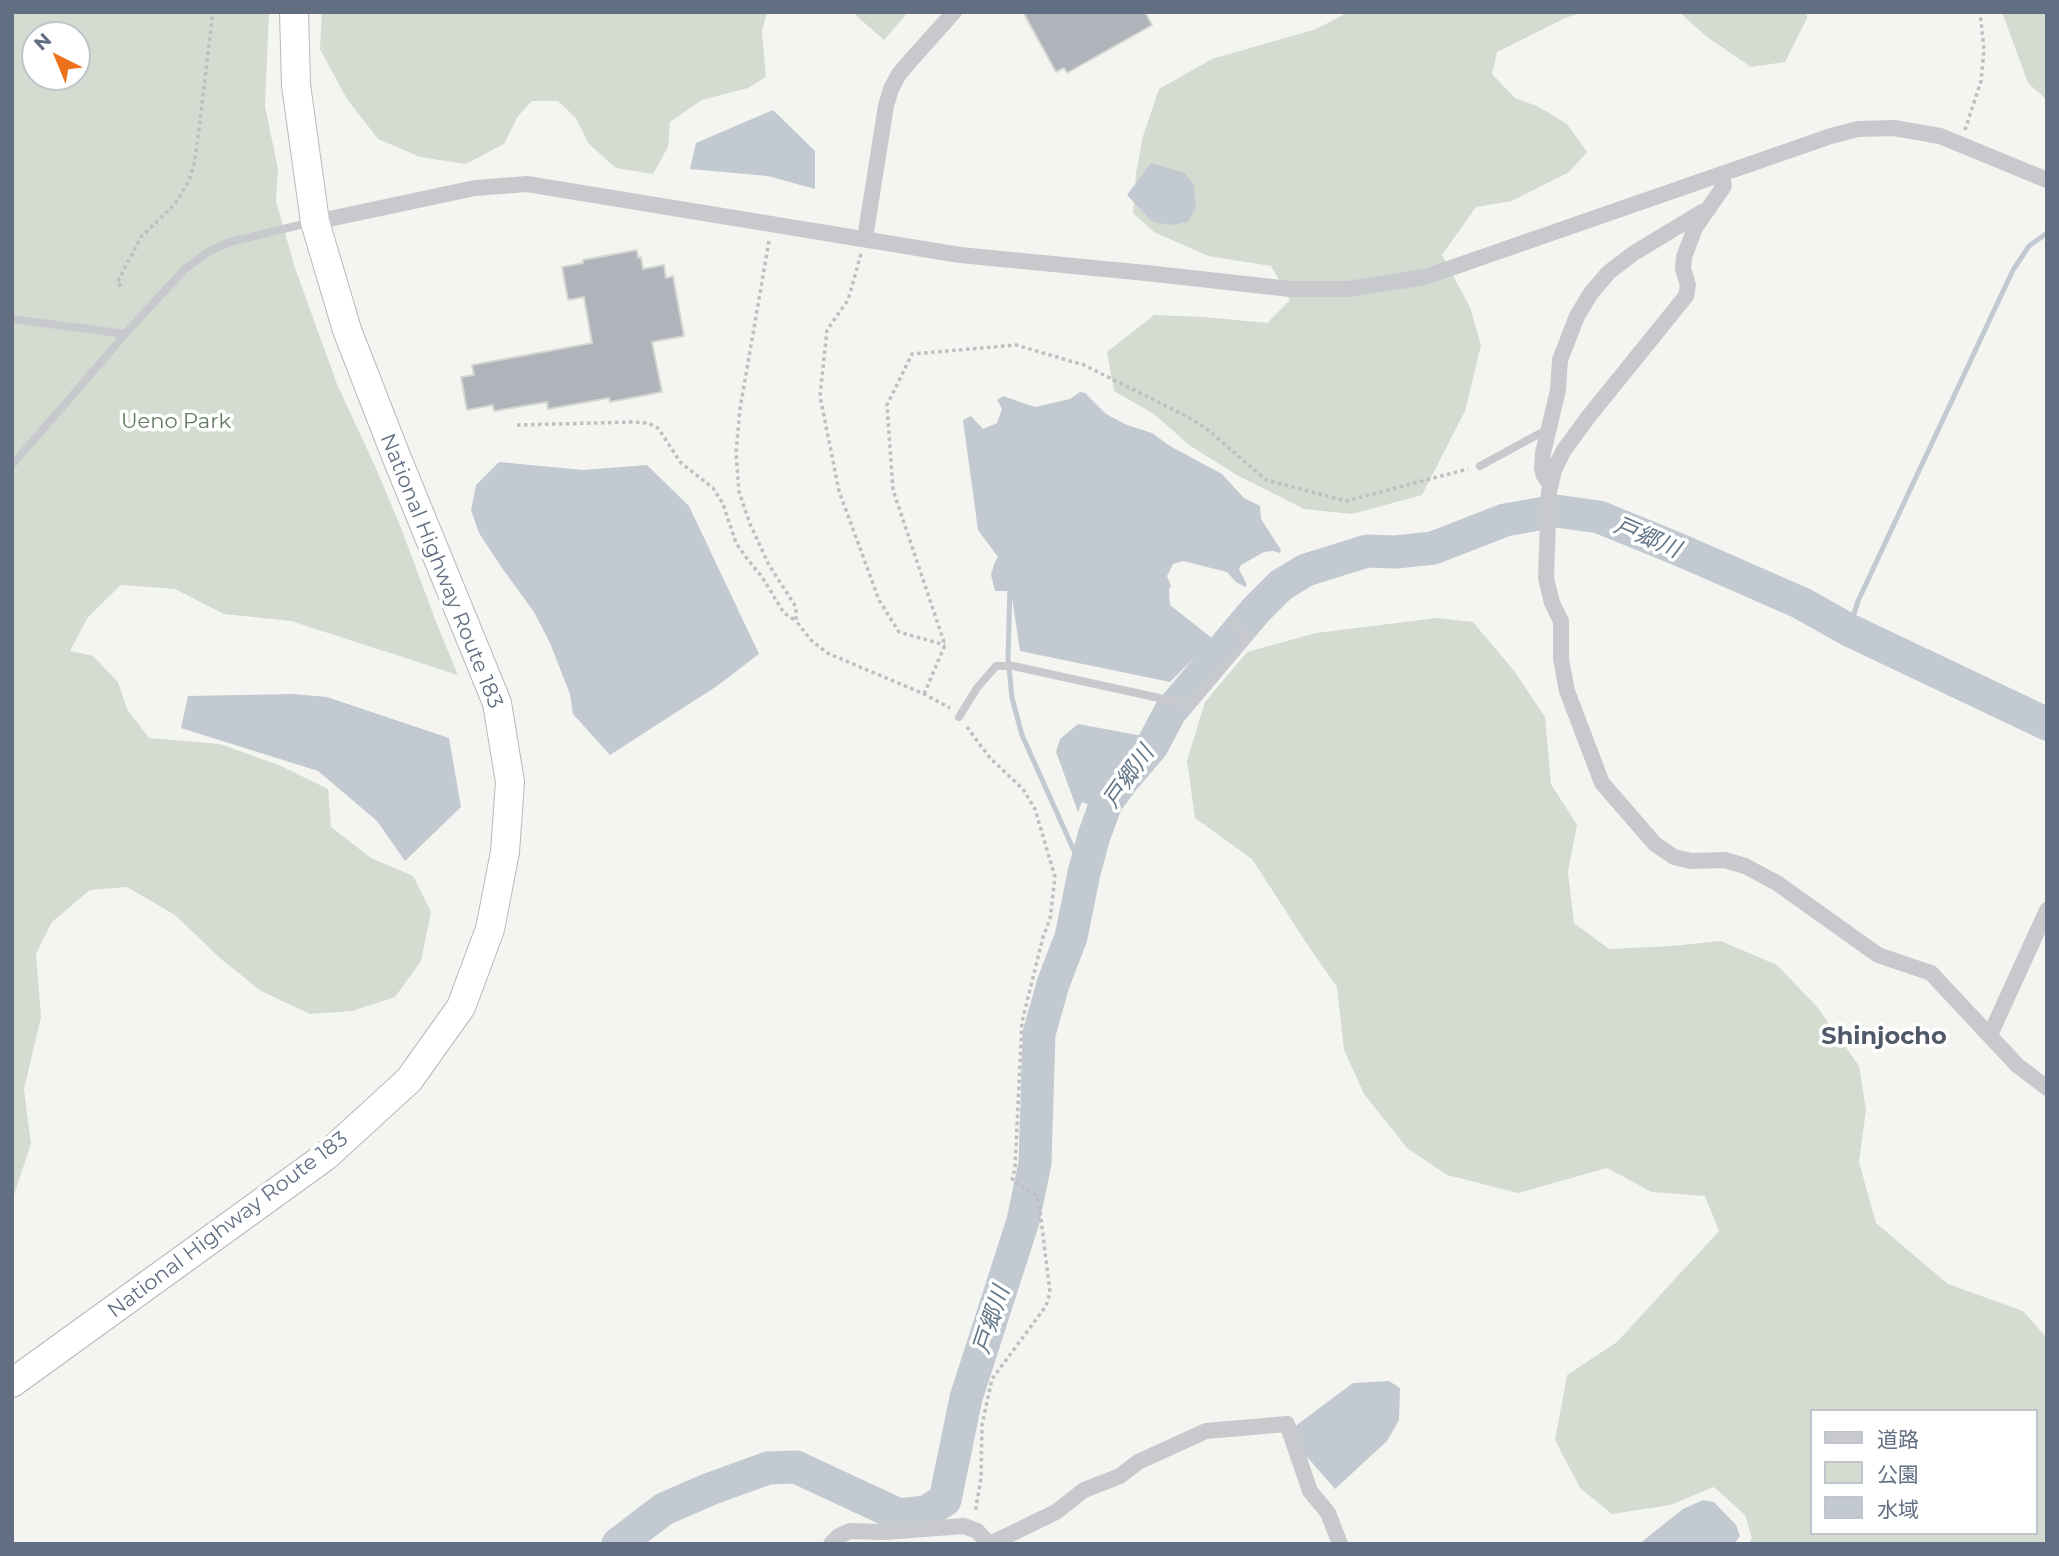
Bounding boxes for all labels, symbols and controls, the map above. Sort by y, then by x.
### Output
north arrow [21,21,91,91]
text: N [29,28,56,55]
park label: Ueno Park [121,409,231,435]
street label: National Highway Route 183 [374,430,508,712]
water label: 戸郷川 [1610,512,1684,564]
water label: 戸郷川 [1098,741,1160,813]
district label: Shinjocho [1821,1023,1947,1051]
street label: National Highway Route 183 [103,1126,353,1324]
water label: 戸郷川 [968,1283,1016,1357]
legend [1811,1409,2038,1535]
text: 道路 [1877,1427,1919,1452]
text: 公園 [1877,1462,1919,1487]
text: 水域 [1877,1497,1919,1522]

